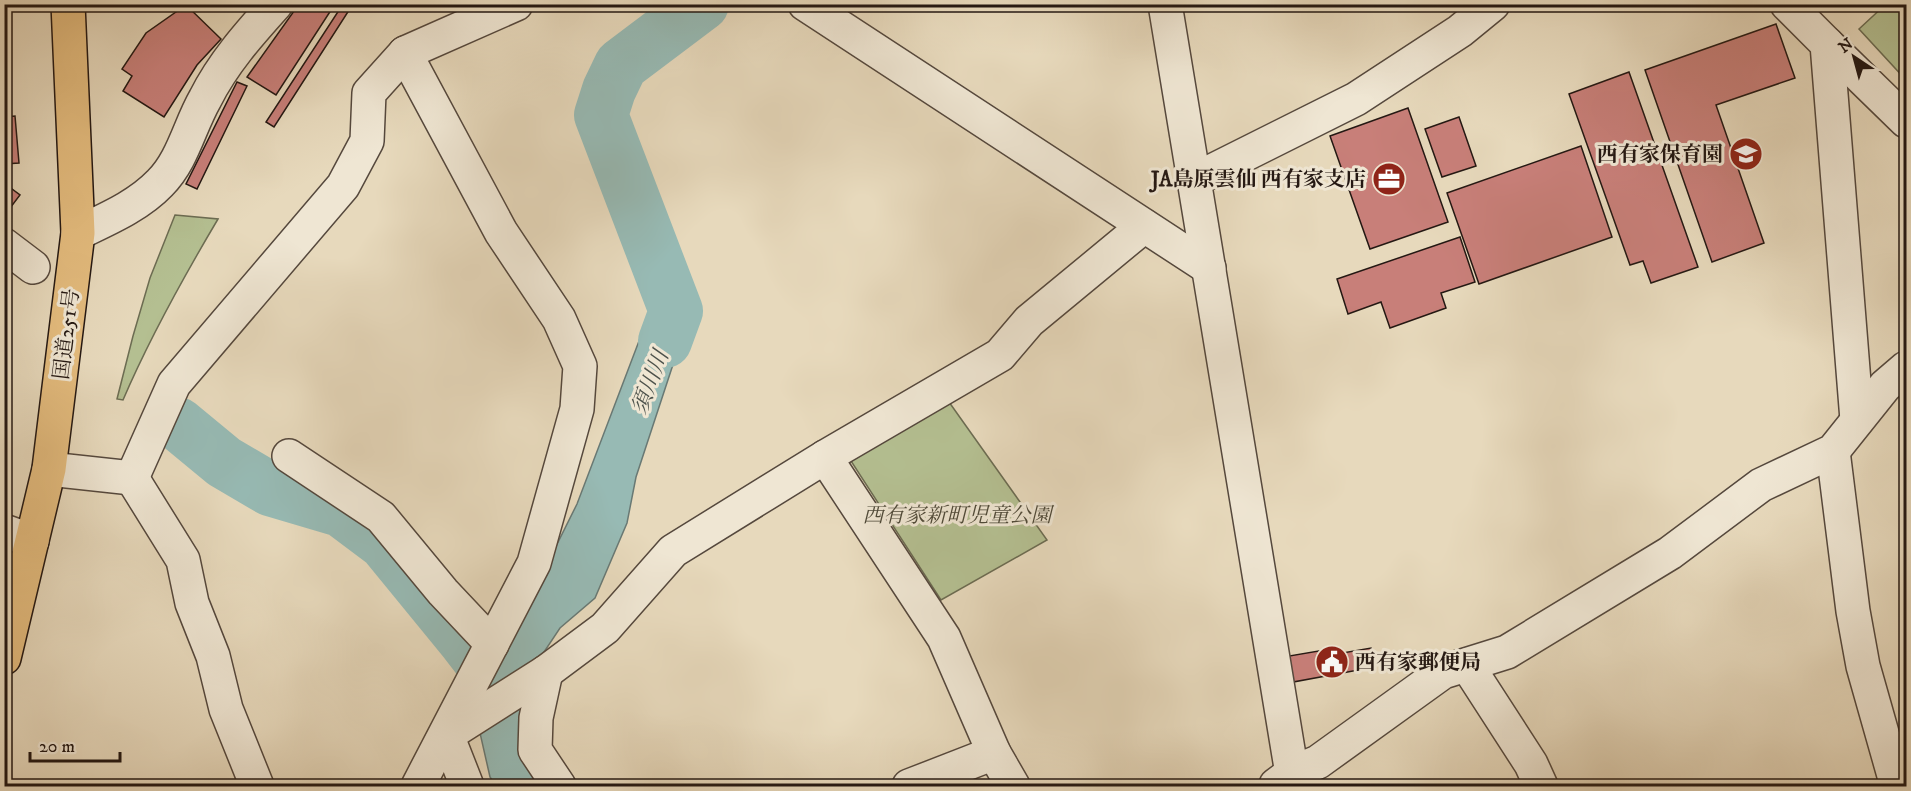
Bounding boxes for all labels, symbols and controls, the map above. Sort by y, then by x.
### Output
north arrow [1824,27,1884,87]
text: N [1835,34,1857,58]
school or university icon: 西有家保育園 [1728,136,1764,172]
place label: 西有家保育園 [1597,142,1723,168]
office icon: JA島原雲仙 西有家支店 [1371,161,1407,197]
place label: JA島原雲仙 西有家支店 [1149,167,1366,193]
street label: 国道251号 [49,287,85,381]
water label: 須川川 [626,345,676,418]
park label: 西有家新町児童公園 [863,503,1054,529]
public building icon: 西有家郵便局 [1314,644,1350,680]
place label: 西有家郵便局 [1355,650,1481,676]
scale bar [30,725,120,763]
text: 20 m [39,736,75,758]

